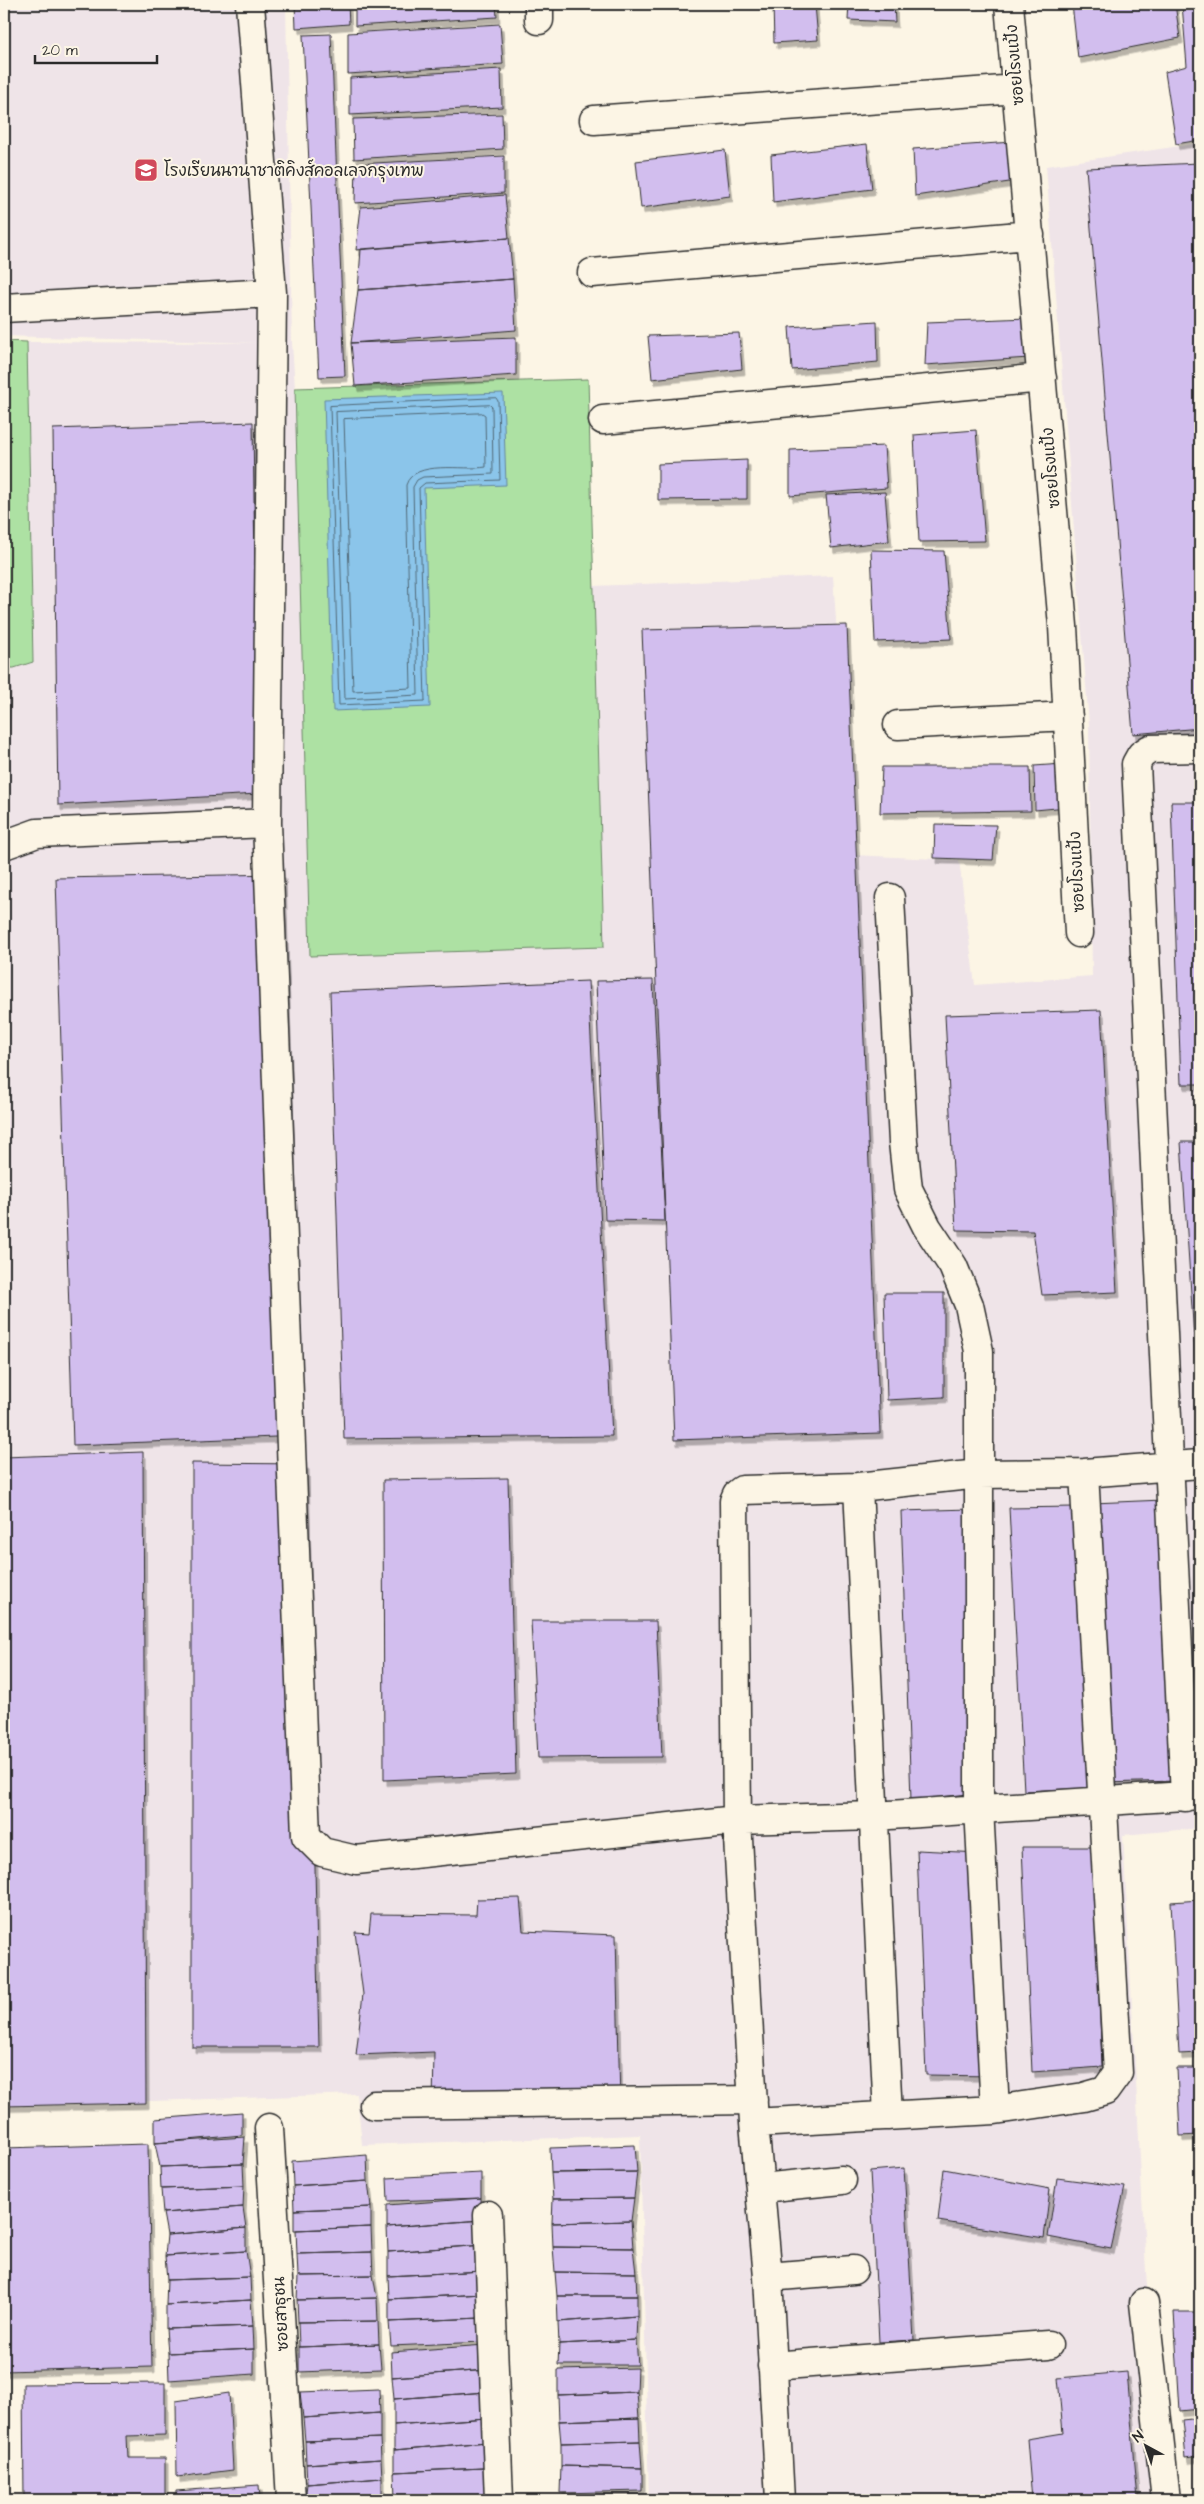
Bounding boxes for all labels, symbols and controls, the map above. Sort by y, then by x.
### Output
street label: ซอยโรงแป้ง [1000,23,1029,106]
scale bar [35,32,158,64]
text: 20 m [42,40,78,61]
school or university icon: โรงเรียนนานาชาติคิงส์คอลเลจกรุงเทพ [133,157,159,183]
place label: โรงเรียนนานาชาติคิงส์คอลเลจกรุงเทพ [164,159,424,183]
street label: ซอยโรงแป้ง [1036,426,1065,509]
street label: ซอยโรงแป้ง [1063,831,1090,913]
street label: ซอยสาธุชน [268,2276,295,2352]
north arrow [1122,2422,1172,2472]
text: N [1128,2426,1148,2447]

